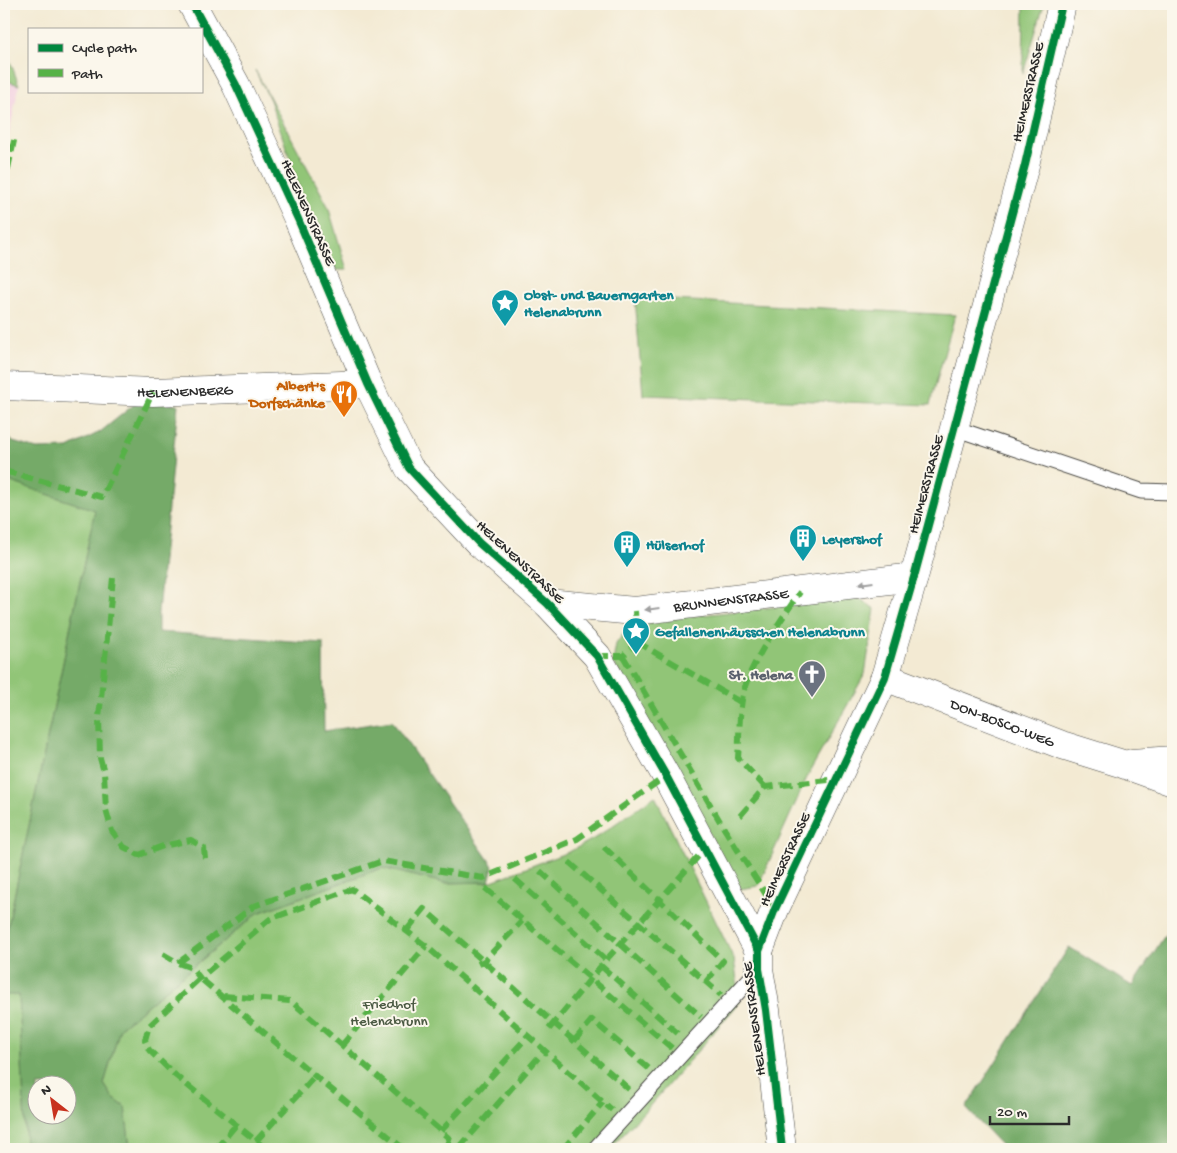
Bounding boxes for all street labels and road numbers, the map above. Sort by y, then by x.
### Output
street label: HEIMERSTRASSE [1009,40,1049,144]
street label: HELENENSTRASSE [276,157,339,269]
street label: HELENENBERG [136,382,234,403]
street label: HEIMERSTRASSE [905,432,949,536]
street label: HELENENSTRASSE [472,517,568,608]
street label: BRUNNENSTRASSE [672,585,790,617]
street label: DON-BOSCO-WEG [946,695,1057,752]
street label: HEIMERSTRASSE [756,809,816,910]
street label: HELENENSTRASSE [739,960,771,1077]

